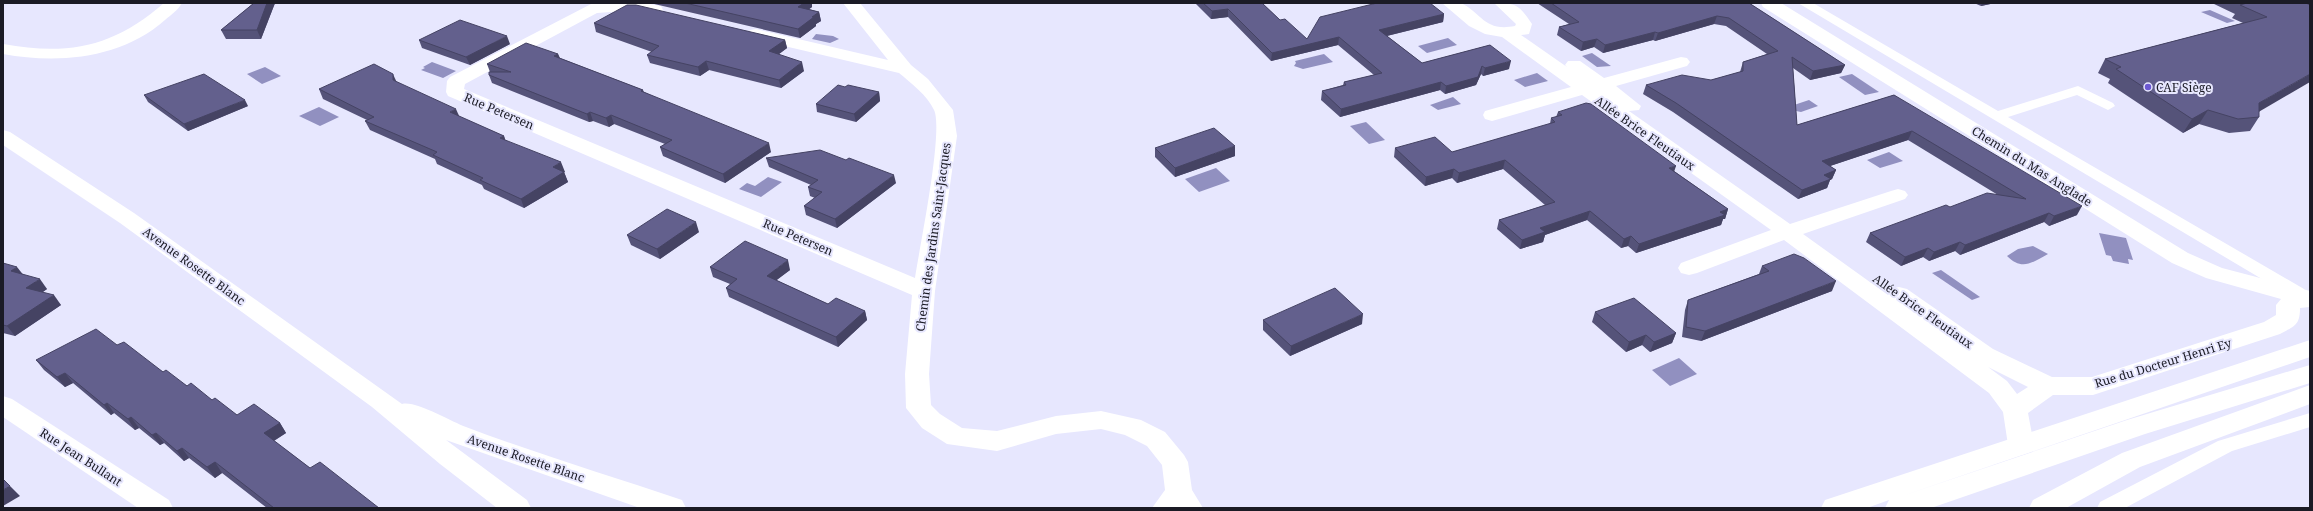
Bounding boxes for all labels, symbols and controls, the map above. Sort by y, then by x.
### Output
place label: CAF Siège [2156,79,2212,96]
marker: CAF Siège [2143,82,2153,92]
street label: Rue Petersen [461,89,537,133]
street label: Allée Brice Fleutiaux [1591,92,1699,174]
street label: Chemin du Mas Anglade [1969,122,2095,210]
street label: Chemin des Jardins Saint-Jacques [911,141,955,333]
street label: Rue Petersen [760,215,836,259]
street label: Avenue Rosette Blanc [139,223,249,309]
street label: Allée Brice Fleutiaux [1869,270,1977,352]
street label: Rue du Docteur Henri Ey [2092,334,2234,392]
street label: Rue Jean Bullant [37,424,125,490]
street label: Avenue Rosette Blanc [465,430,587,486]

